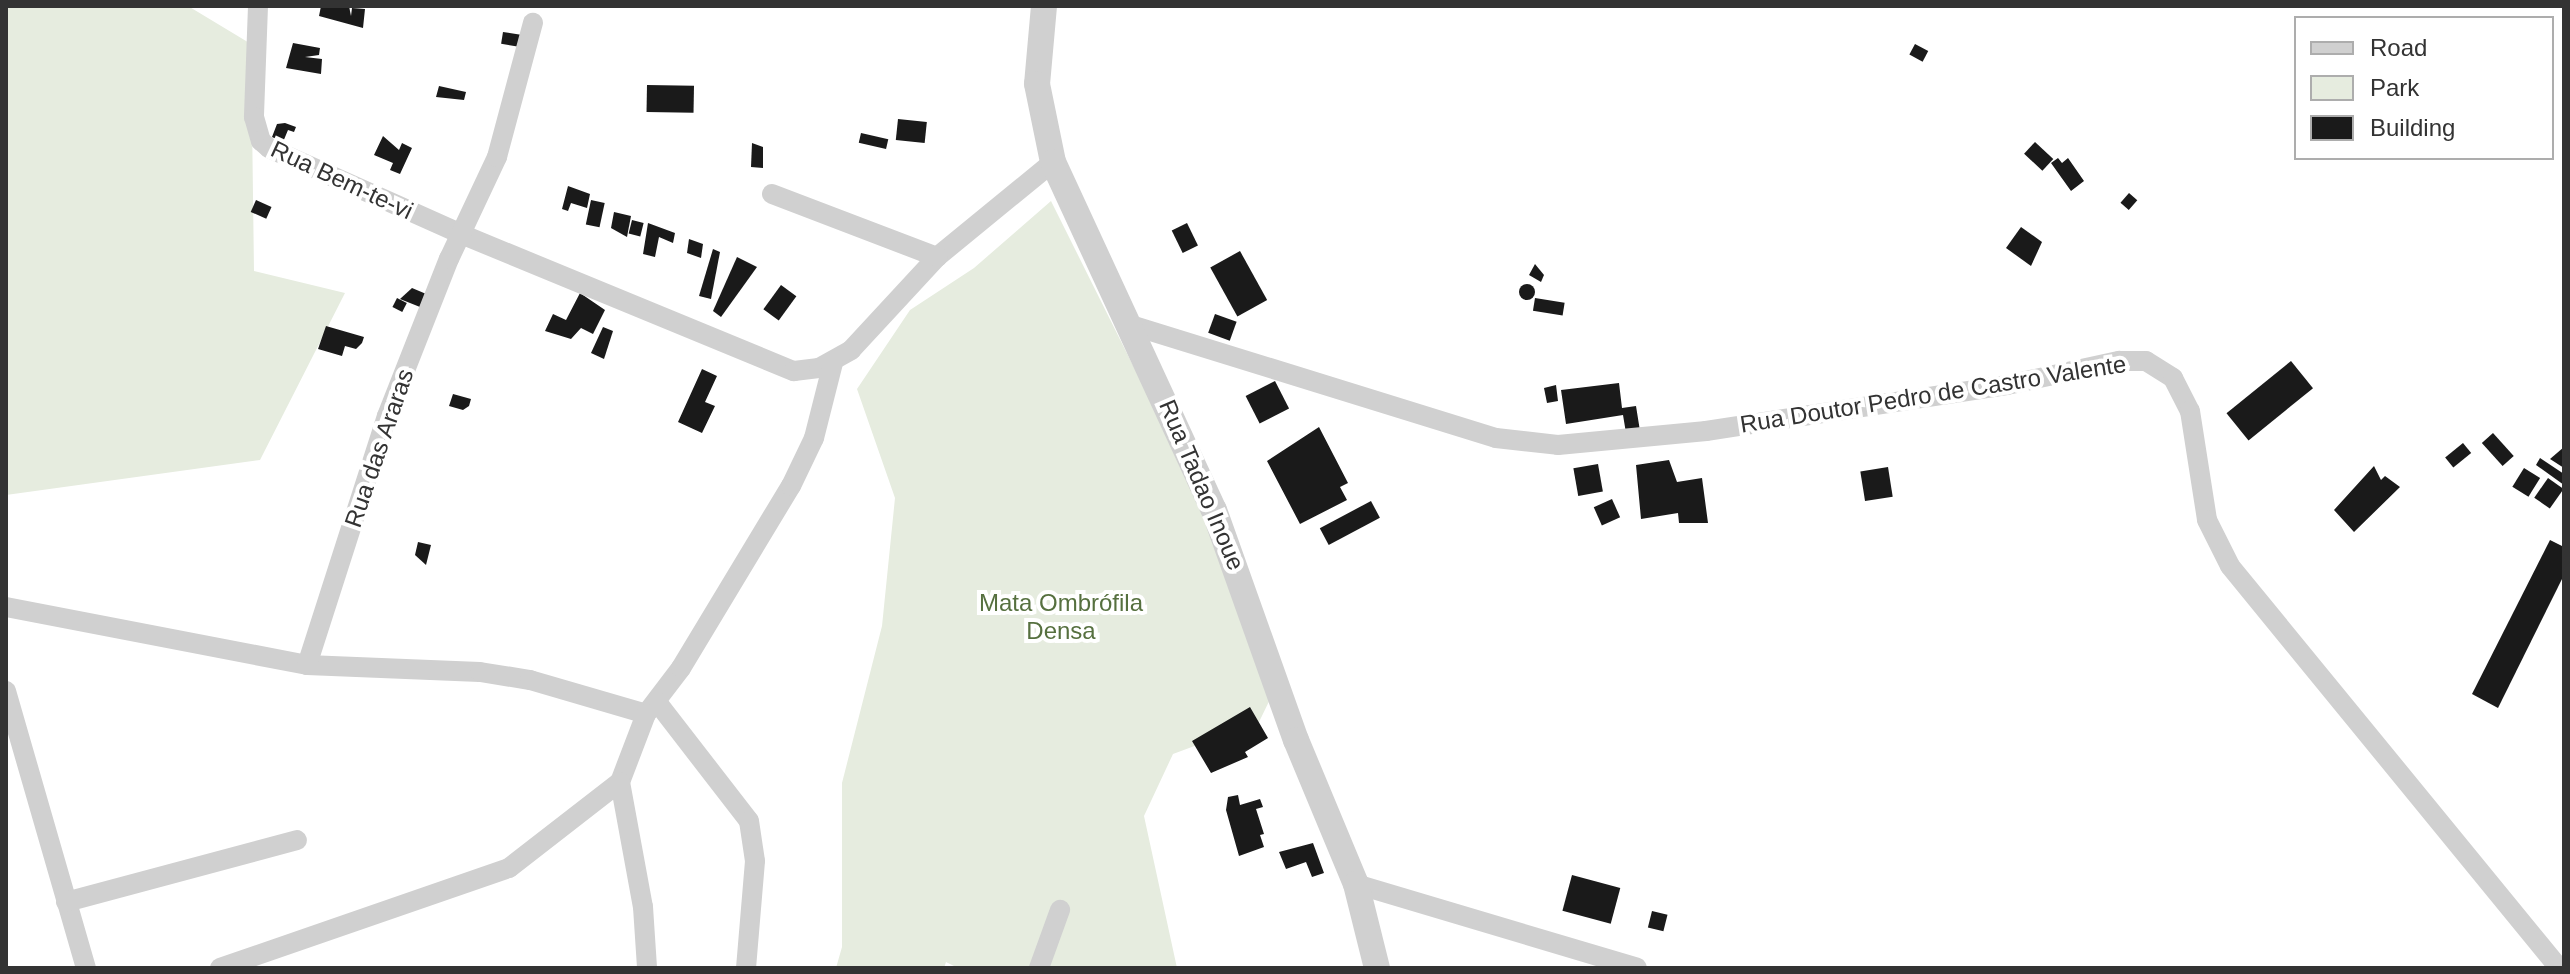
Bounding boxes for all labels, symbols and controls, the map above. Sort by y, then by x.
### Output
legend [2294,16,2554,160]
text: Road [2370,34,2427,61]
text: Park [2370,74,2419,101]
text: Building [2370,114,2455,141]
street label: Rua Bem-te-vi [266,135,418,225]
street label: Rua Doutor Pedro de Castro Valente [1738,349,2128,439]
street label: Rua das Araras [338,364,420,532]
street label: Rua Tadao Inoue [1153,395,1251,575]
park label: Mata Ombrófila Densa [979,589,1143,645]

